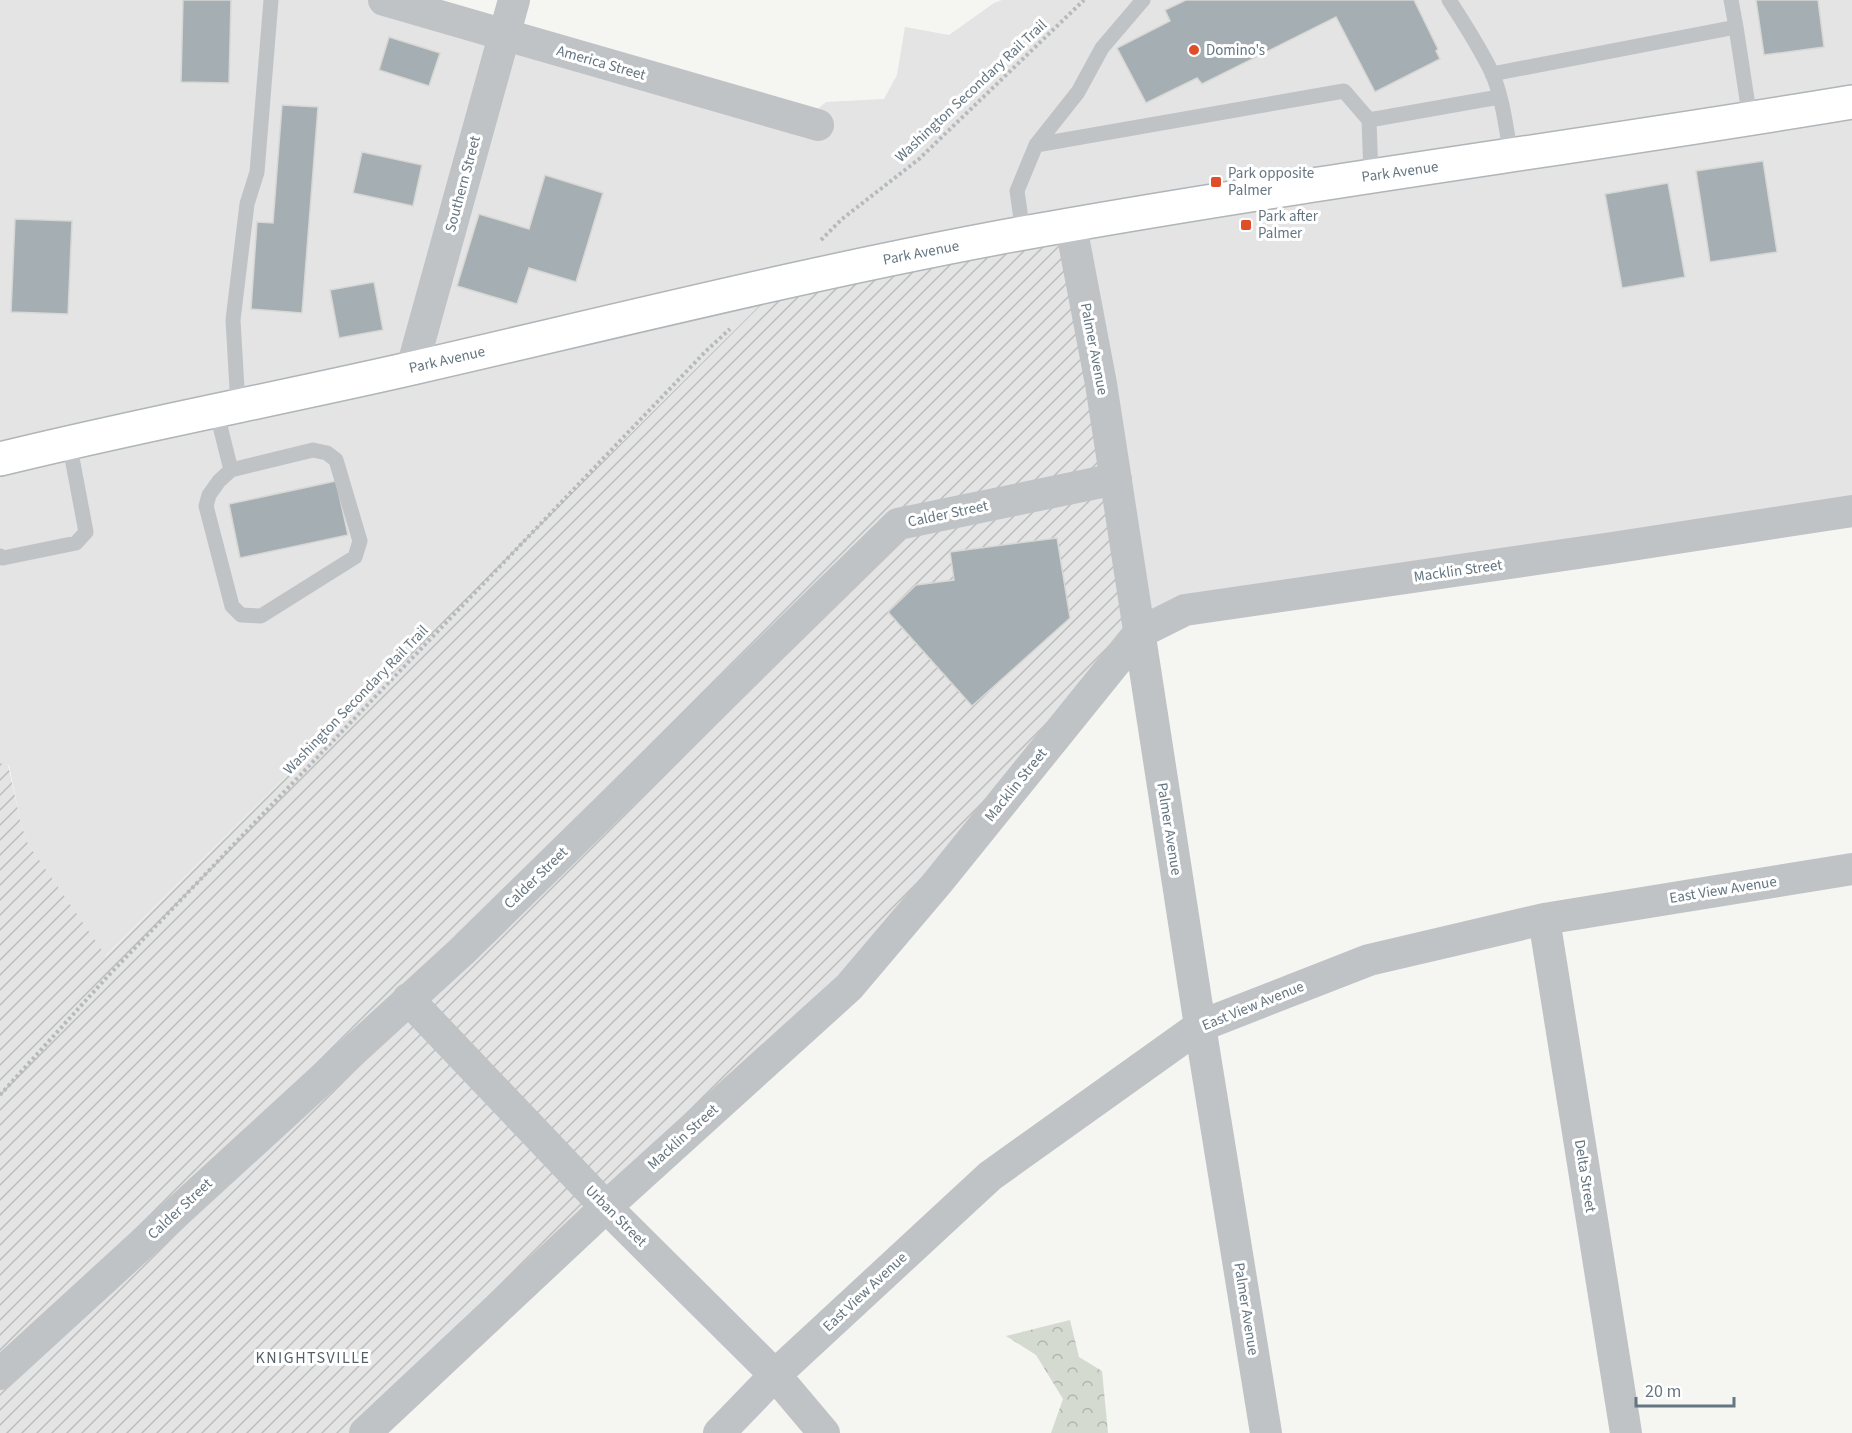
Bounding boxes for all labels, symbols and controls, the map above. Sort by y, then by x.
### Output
street label: Washington Secondary Rail Trail [890,15,1052,167]
street label: America Street [554,40,648,86]
place label: Domino's [1206,40,1265,61]
marker: Domino's [1187,43,1201,57]
street label: Southern Street [440,133,486,235]
street label: Park Avenue [1360,156,1440,188]
place label: Park opposite Palmer [1228,163,1314,201]
marker: Park opposite Palmer [1209,175,1223,189]
place label: Park after Palmer [1258,206,1319,244]
marker: Park after Palmer [1239,218,1253,232]
street label: Park Avenue [881,235,961,271]
street label: Palmer Avenue [1075,301,1113,397]
street label: Park Avenue [407,341,487,379]
street label: Calder Street [906,495,990,533]
street label: Macklin Street [1412,554,1504,588]
street label: Washington Secondary Rail Trail [279,620,433,780]
street label: Macklin Street [980,744,1052,826]
street label: Palmer Avenue [1151,781,1187,877]
street label: Calder Street [499,842,573,914]
street label: East View Avenue [1668,871,1778,909]
street label: East View Avenue [1199,976,1307,1036]
street label: Macklin Street [643,1099,723,1175]
street label: Delta Street [1569,1138,1601,1214]
street label: Calder Street [143,1174,217,1244]
street label: Urban Street [581,1181,651,1251]
street label: East View Avenue [818,1247,912,1337]
street label: Palmer Avenue [1228,1261,1264,1357]
district label: KNIGHTSVILLE [255,1347,371,1369]
scale bar [1636,1370,1734,1408]
text: 20 m [1645,1379,1681,1404]

